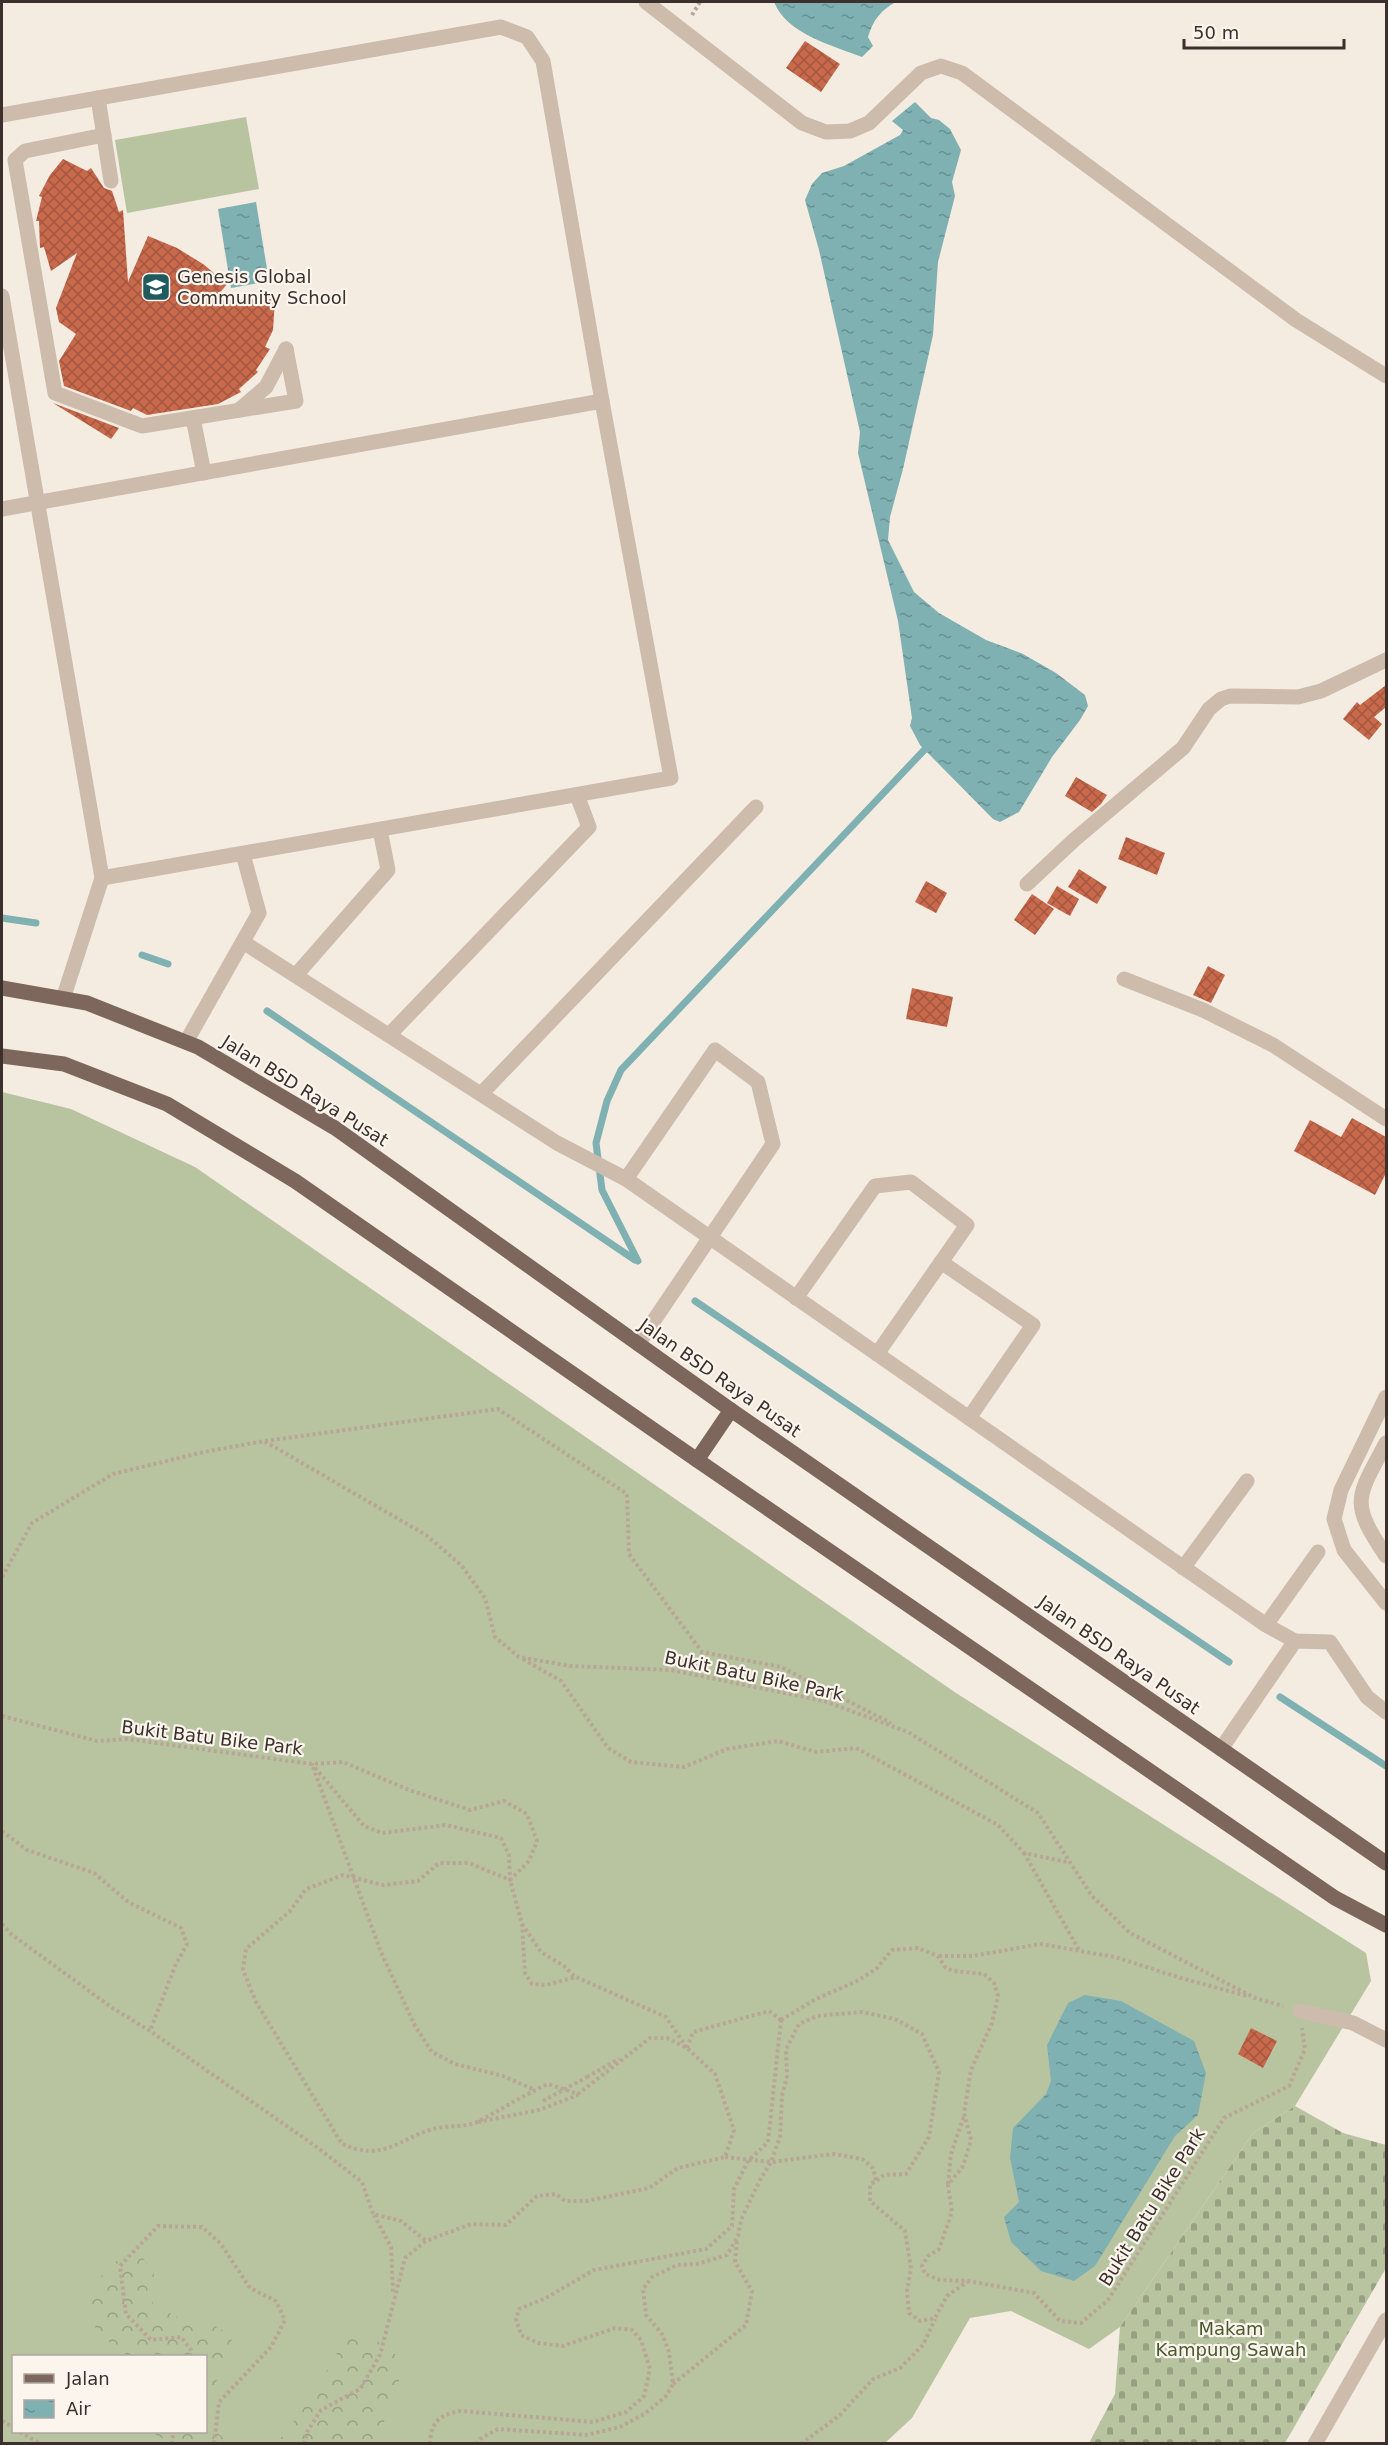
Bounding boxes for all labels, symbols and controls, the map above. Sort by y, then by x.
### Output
scale bar [1184,12,1344,50]
text: 50 m [1193,22,1239,43]
place label: Genesis Global Community School [177,266,347,308]
school or university icon: Genesis Global Community School [140,271,172,303]
street label: Jalan BSD Raya Pusat [217,1030,392,1150]
street label: Jalan BSD Raya Pusat [635,1313,805,1441]
street label: Jalan BSD Raya Pusat [1034,1590,1204,1718]
street label: Bukit Batu Bike Park [663,1646,846,1705]
street label: Bukit Batu Bike Park [120,1716,304,1759]
street label: Bukit Batu Bike Park [1094,2123,1209,2290]
park label: Makam Kampung Sawah [1155,2318,1307,2360]
legend [12,2355,207,2433]
text: Jalan [65,2368,110,2389]
text: Air [66,2398,91,2419]

